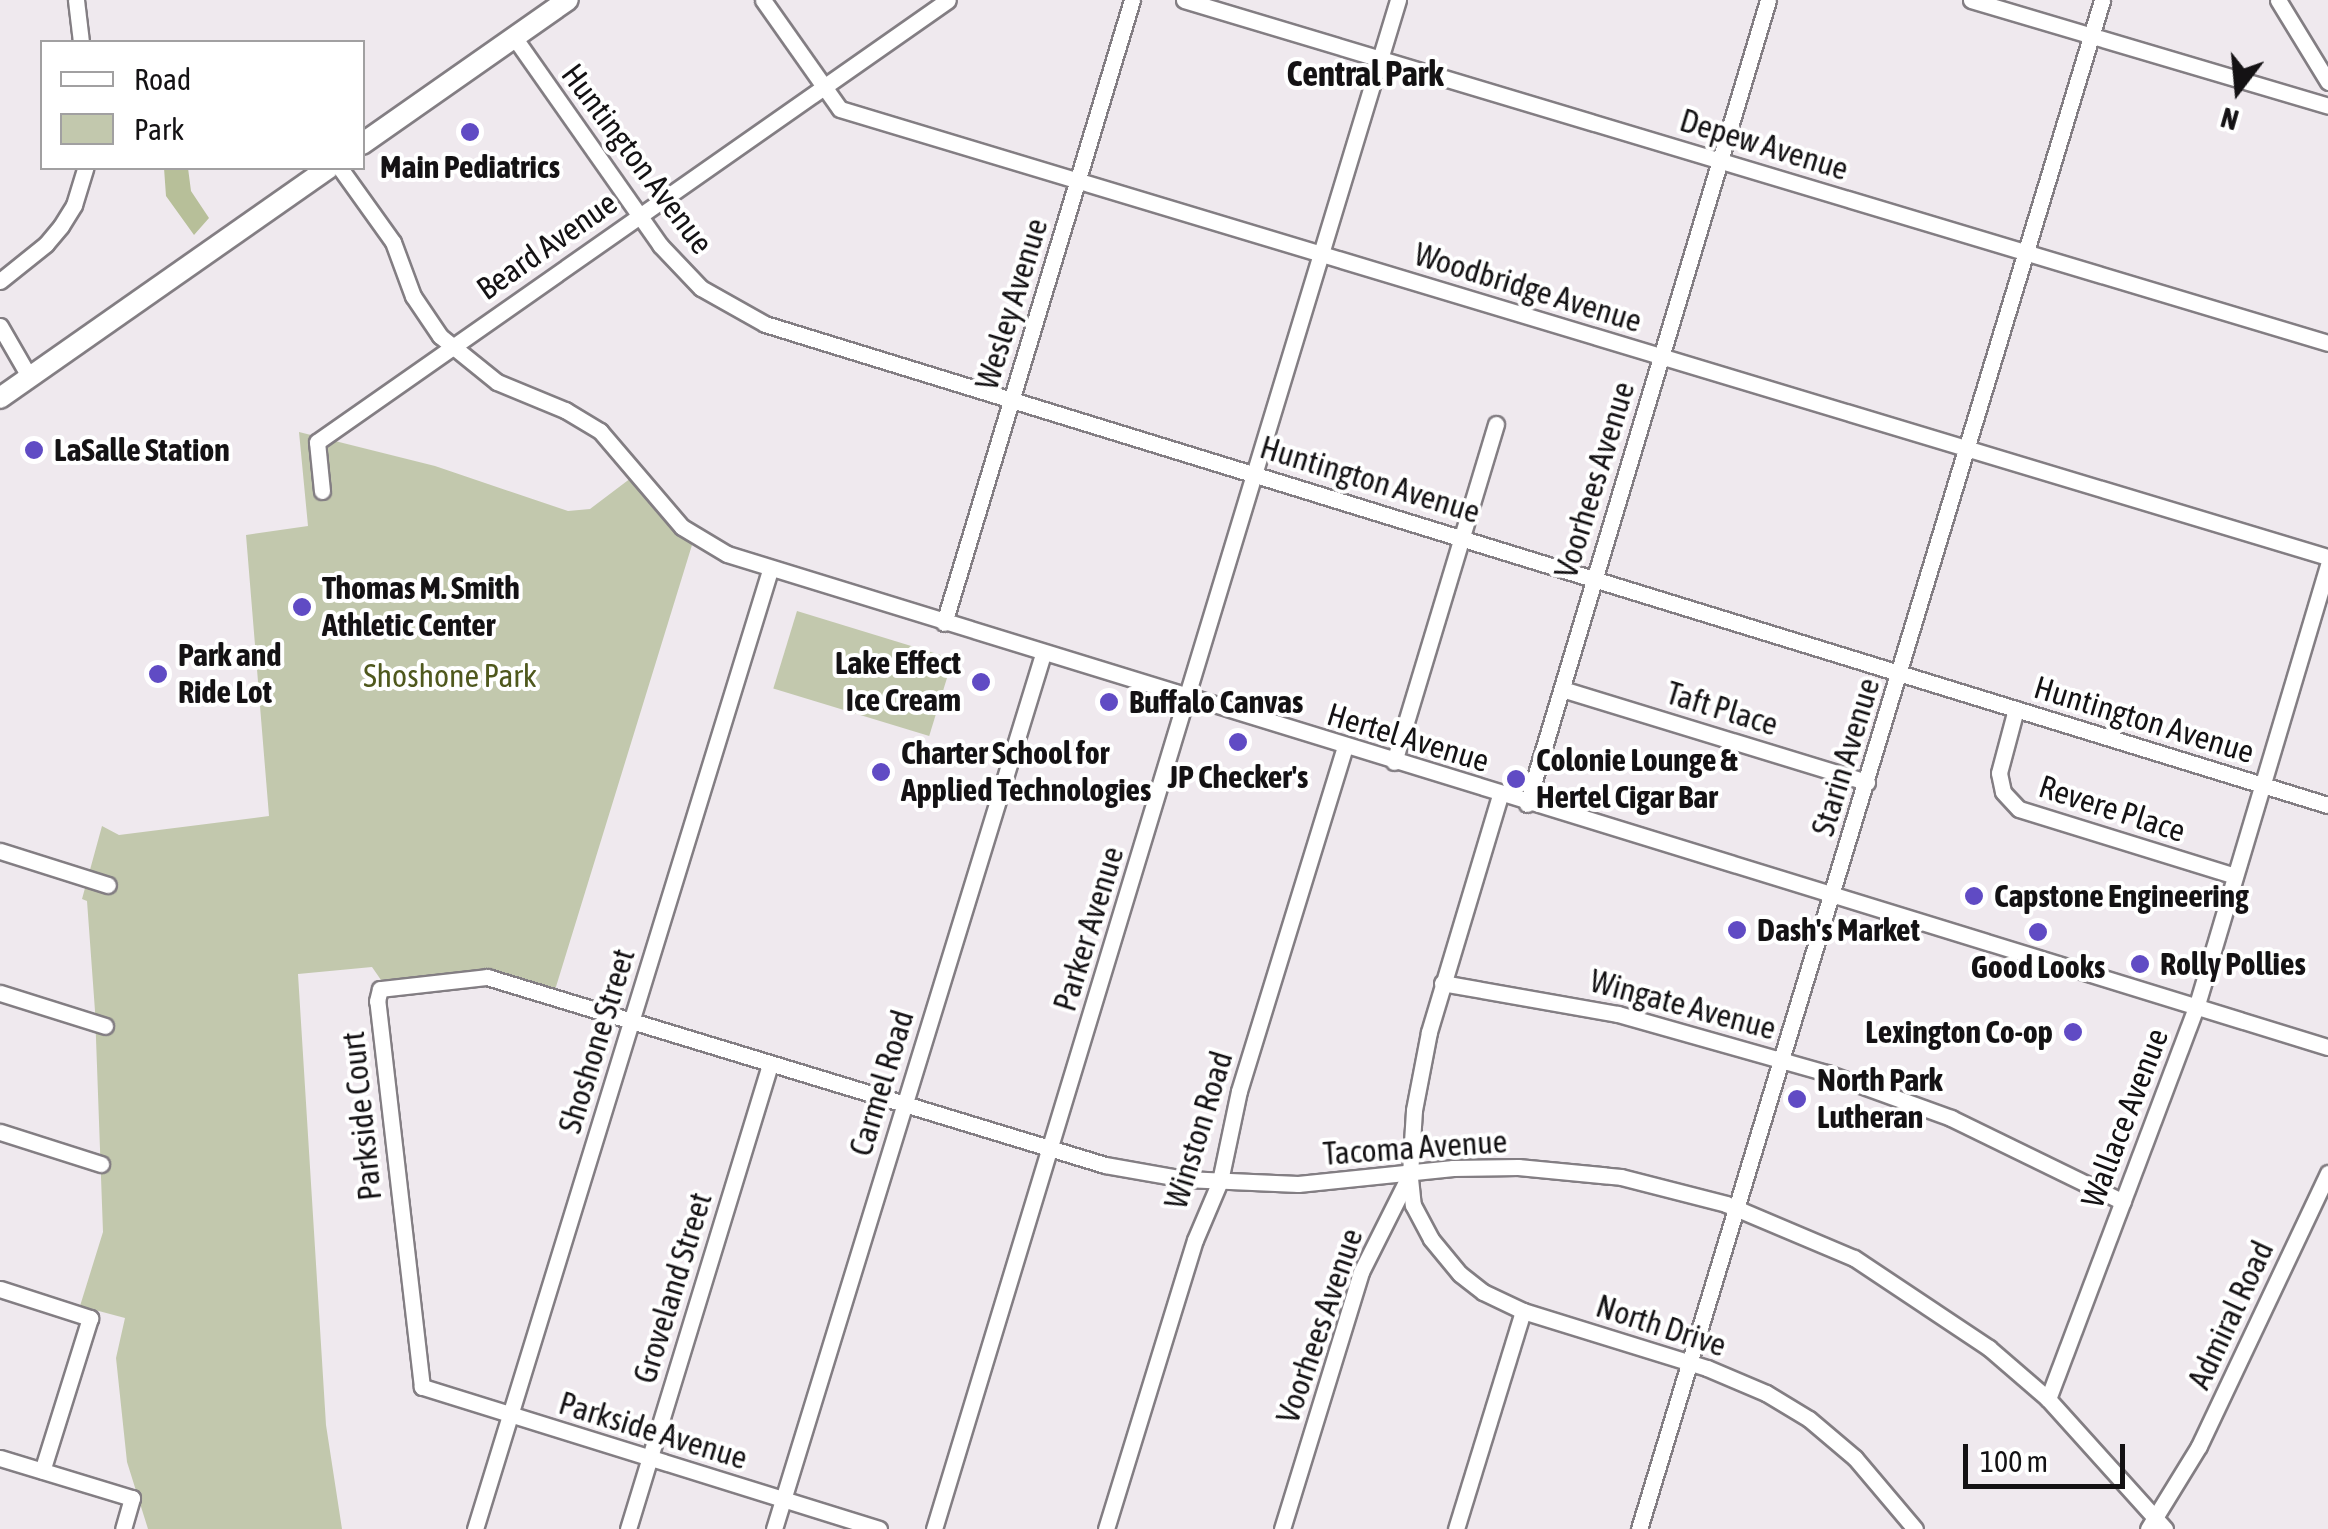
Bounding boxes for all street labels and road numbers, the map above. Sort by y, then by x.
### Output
street label: Huntington Avenue [553,56,721,262]
street label: Depew Avenue [1675,101,1853,189]
street label: Beard Avenue [470,184,624,308]
street label: Wesley Avenue [968,214,1056,394]
street label: Woodbridge Avenue [1410,235,1646,341]
street label: Voorhees Avenue [1547,377,1643,583]
street label: Huntington Avenue [1255,428,1485,532]
street label: Huntington Avenue [2029,668,2259,772]
street label: Taft Place [1662,674,1782,744]
street label: Starin Avenue [1804,674,1888,840]
street label: Hertel Avenue [1322,695,1494,781]
street label: Revere Place [2034,767,2190,851]
street label: Parker Avenue [1046,842,1132,1016]
street label: Shoshone Street [551,944,643,1138]
street label: Wingate Avenue [1586,962,1780,1048]
street label: Carmel Road [842,1006,922,1160]
street label: Wallace Avenue [2073,1023,2177,1213]
street label: Parkside Court [334,1030,390,1202]
street label: Winston Road [1157,1047,1241,1213]
street label: Tacoma Avenue [1322,1122,1508,1174]
street label: Groveland Street [626,1188,720,1388]
street label: Voorhees Avenue [1269,1224,1371,1428]
street label: Admiral Road [2180,1235,2282,1395]
street label: North Drive [1591,1287,1731,1365]
street label: Parkside Avenue [554,1384,752,1478]

